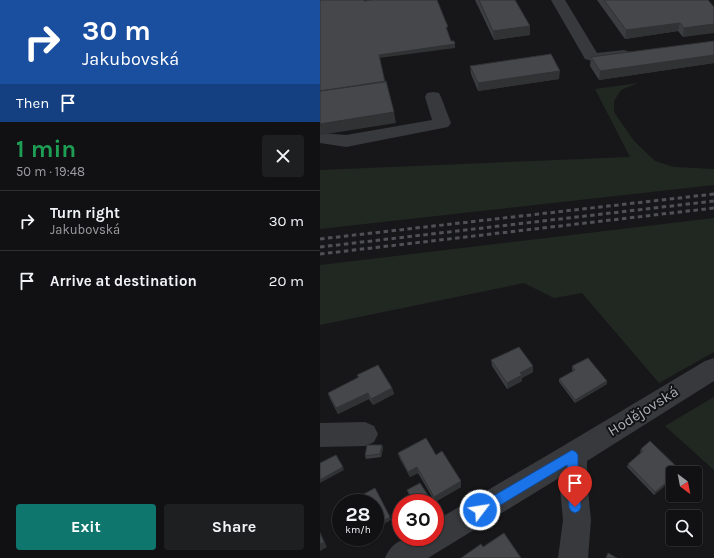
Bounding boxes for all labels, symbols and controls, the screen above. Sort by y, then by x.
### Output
text: 30 m [82,14,151,47]
icon: right [16,16,68,68]
text: Jakubovská [82,48,179,70]
icon: arrive [57,92,79,114]
text: Then [16,94,49,112]
text: 1 min [16,135,76,163]
button: close [262,135,304,177]
text: 50 m · 19:48 [16,164,85,179]
text: Turn right [50,204,120,222]
icon: right [16,210,38,232]
text: 30 m [269,212,304,230]
text: Jakubovská [50,222,120,237]
icon: arrive [16,270,38,292]
text: Arrive at destination [50,272,197,290]
text: 20 m [269,272,304,290]
street label: Hodějovská [604,382,682,440]
pin [558,466,592,507]
north arrow [666,466,702,502]
map controls [666,466,702,546]
icon: arrive [564,472,586,494]
position arrow [459,489,501,531]
speed limit sign: 30 [392,494,444,546]
text: 28 [345,503,371,526]
button: Exit [16,504,156,550]
button: Share [164,504,304,550]
button: search [666,510,702,546]
text: km/h [345,524,371,536]

